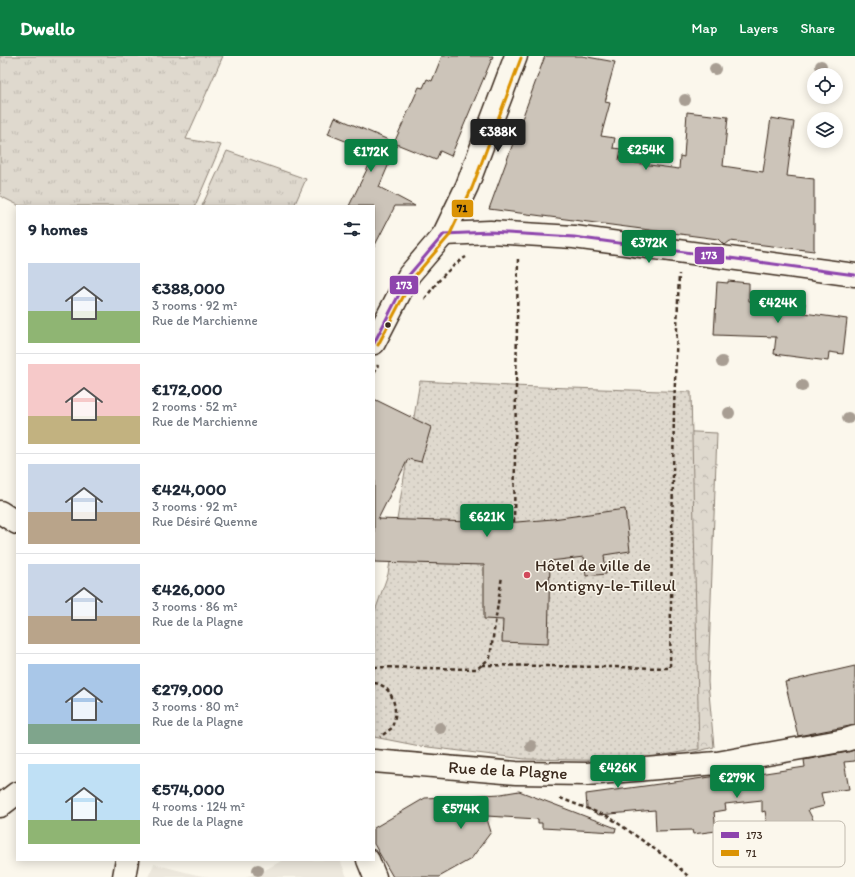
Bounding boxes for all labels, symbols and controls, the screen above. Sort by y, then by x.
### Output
text: Dwello [20,17,75,40]
text: Map [692,20,717,37]
text: Layers [739,20,778,37]
text: Share [800,20,835,37]
map controls [807,68,843,148]
button: locate [807,68,843,104]
button: layers [807,112,843,148]
pin: €388K [470,119,526,153]
text: €388K [479,124,517,139]
pin: €254K [618,137,674,171]
pin: €172K [343,139,399,173]
text: €254K [627,142,665,157]
text: €172K [353,144,389,159]
line badge: 71 [451,199,474,218]
text: 71 [456,202,468,215]
icon: filters [341,218,363,240]
text: 9 homes [28,219,88,239]
pin: €372K [621,230,677,264]
text: €372K [631,235,667,250]
line badge: 173 [694,246,725,265]
text: 173 [701,249,717,262]
line badge: 173 [389,275,419,295]
text: €388,000 [152,278,225,298]
icon: home [60,279,108,327]
text: 173 [396,279,412,292]
pin: €424K [750,290,806,324]
text: €424K [759,295,797,310]
text: 3 rooms · 92 m² [152,298,237,313]
text: Rue de Marchienne [152,313,258,328]
unlabelled marker [383,320,393,330]
text: €172,000 [152,379,222,399]
icon: home [60,380,108,428]
text: 2 rooms · 52 m² [152,399,237,414]
text: Rue de Marchienne [152,414,258,429]
text: €424,000 [152,479,227,499]
icon: home [60,480,108,528]
text: 3 rooms · 92 m² [152,499,237,514]
pin: €621K [459,504,515,538]
text: €621K [469,509,505,524]
text: Rue Désiré Quenne [152,514,257,529]
place label: Hôtel de ville de Montigny-le-Tilleul [535,555,676,595]
marker: Hôtel de ville de Montigny-le-Tilleul [522,570,532,580]
text: €426,000 [152,579,225,599]
icon: home [60,580,108,628]
text: 3 rooms · 86 m² [152,599,238,614]
text: Rue de la Plagne [152,614,243,629]
text: €279,000 [152,679,223,699]
icon: home [60,680,108,728]
text: 3 rooms · 80 m² [152,699,239,714]
text: Rue de la Plagne [152,714,243,729]
pin: €426K [590,755,646,789]
street label: Rue de la Plagne [448,757,568,783]
text: €426K [599,760,637,775]
pin: €279K [709,765,765,799]
text: €279K [719,770,755,785]
text: €574,000 [152,779,225,799]
icon: home [60,780,108,828]
pin: €574K [433,796,489,830]
text: 4 rooms · 124 m² [152,799,245,814]
text: €574K [443,801,479,816]
text: Rue de la Plagne [152,814,243,829]
legend [713,821,845,867]
text: 173 [746,829,763,842]
text: 71 [746,847,757,860]

